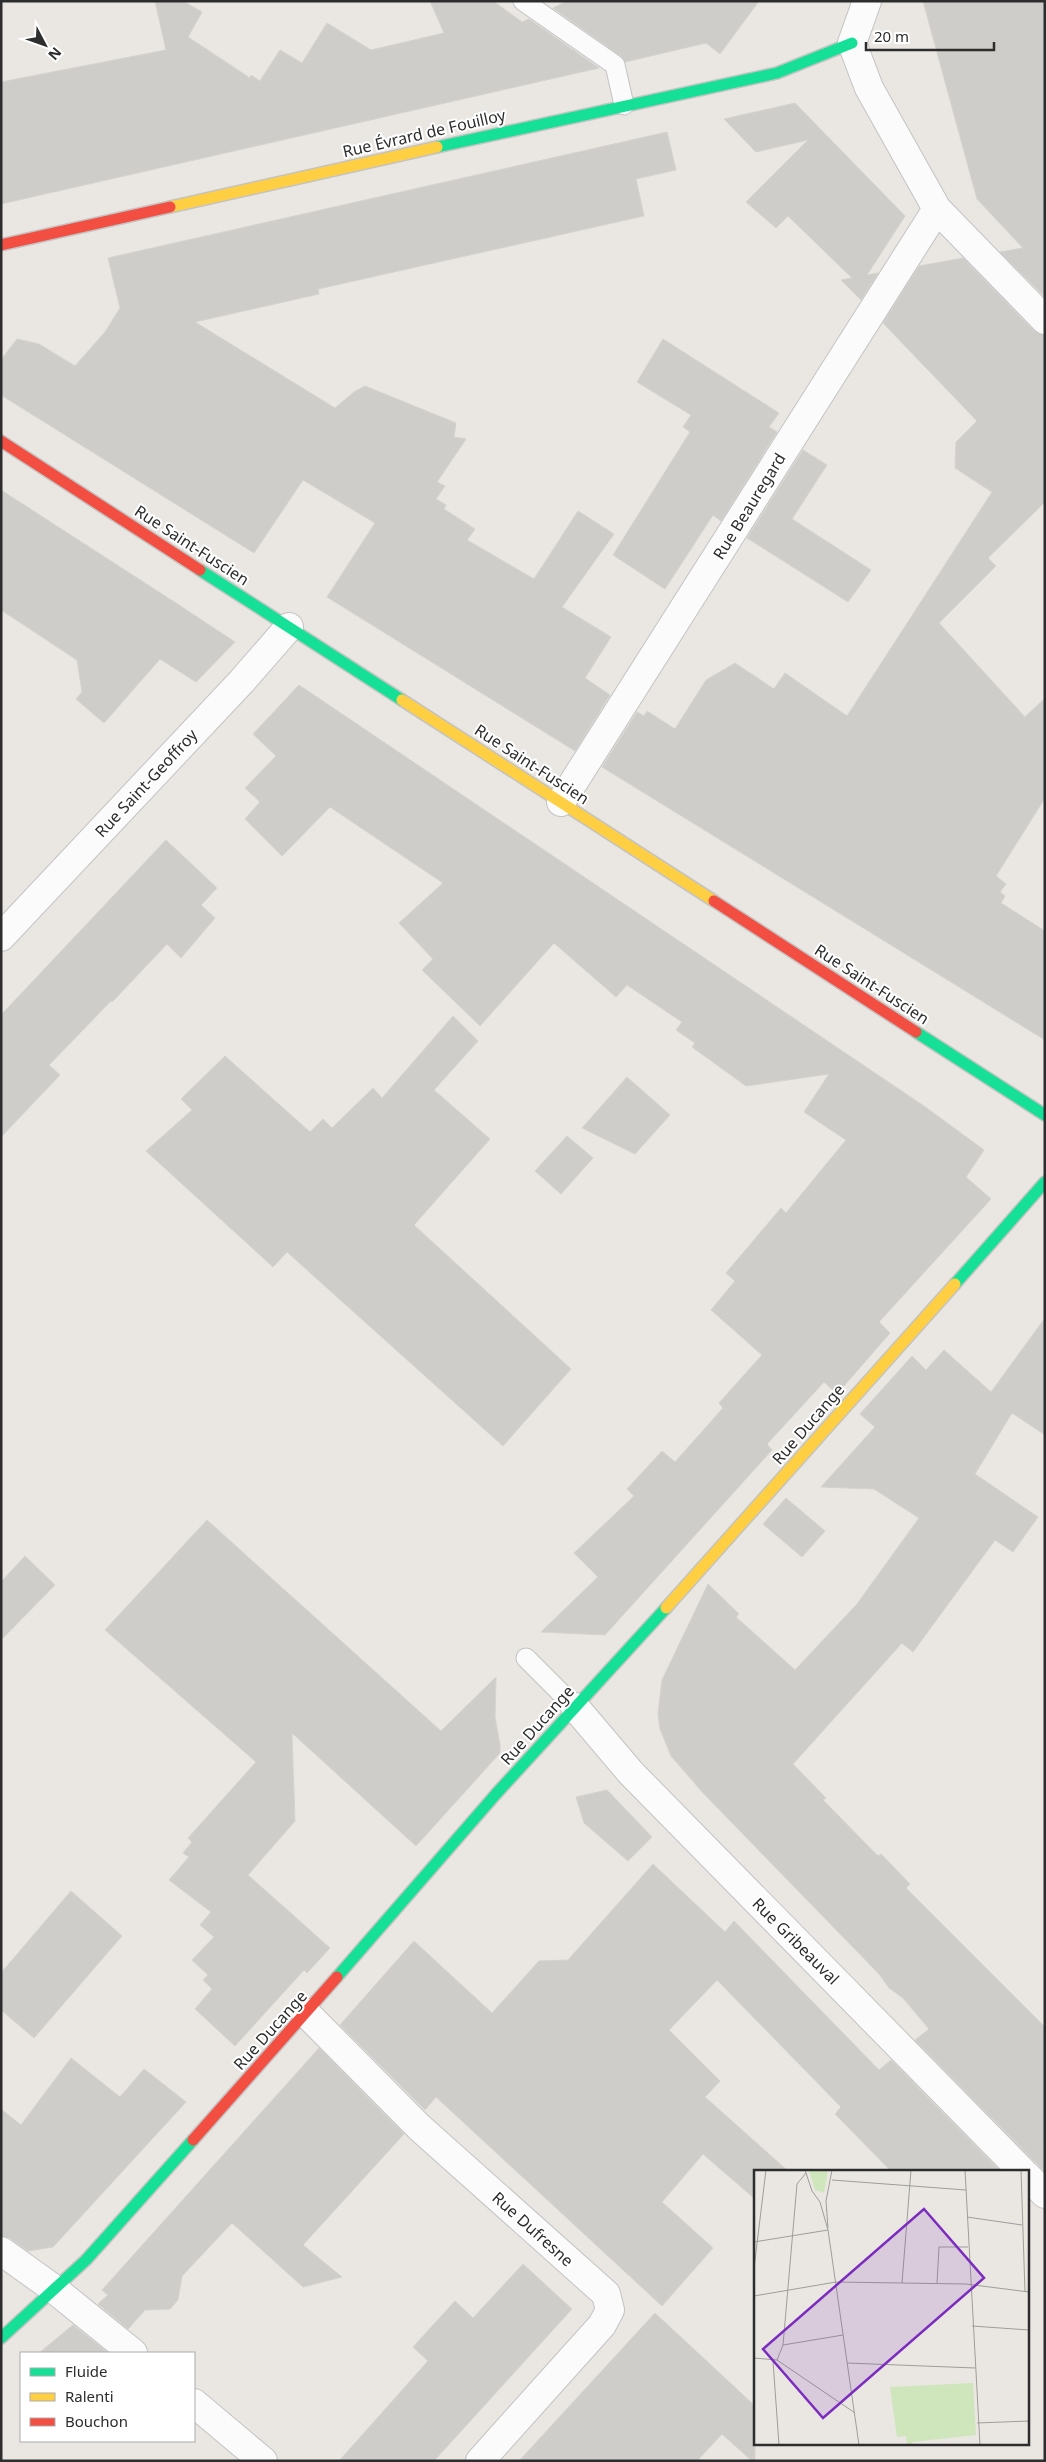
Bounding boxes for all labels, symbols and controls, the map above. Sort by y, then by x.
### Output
north arrow [20,20,70,70]
scale bar [866,20,994,52]
text: 20 m [874,26,909,46]
text: N [44,43,66,64]
street label: Rue Évrard de Fouilloy [340,103,508,162]
street label: Rue Beauregard [707,449,791,563]
street label: Rue Saint-Fuscien [131,500,253,590]
street label: Rue Saint-Fuscien [471,719,593,809]
street label: Rue Saint-Geoffroy [90,723,203,842]
street label: Rue Saint-Fuscien [811,939,933,1029]
street label: Rue Ducange [767,1379,849,1469]
street label: Rue Ducange [495,1680,579,1770]
street label: Rue Gribeauval [748,1893,844,1989]
street label: Rue Ducange [228,1985,312,2075]
inset map [754,2170,1028,2444]
street label: Rue Dufresne [488,2187,578,2271]
legend [20,2352,195,2442]
text: Fluide [65,2361,107,2381]
text: Ralenti [65,2386,114,2406]
text: Bouchon [65,2411,128,2431]

